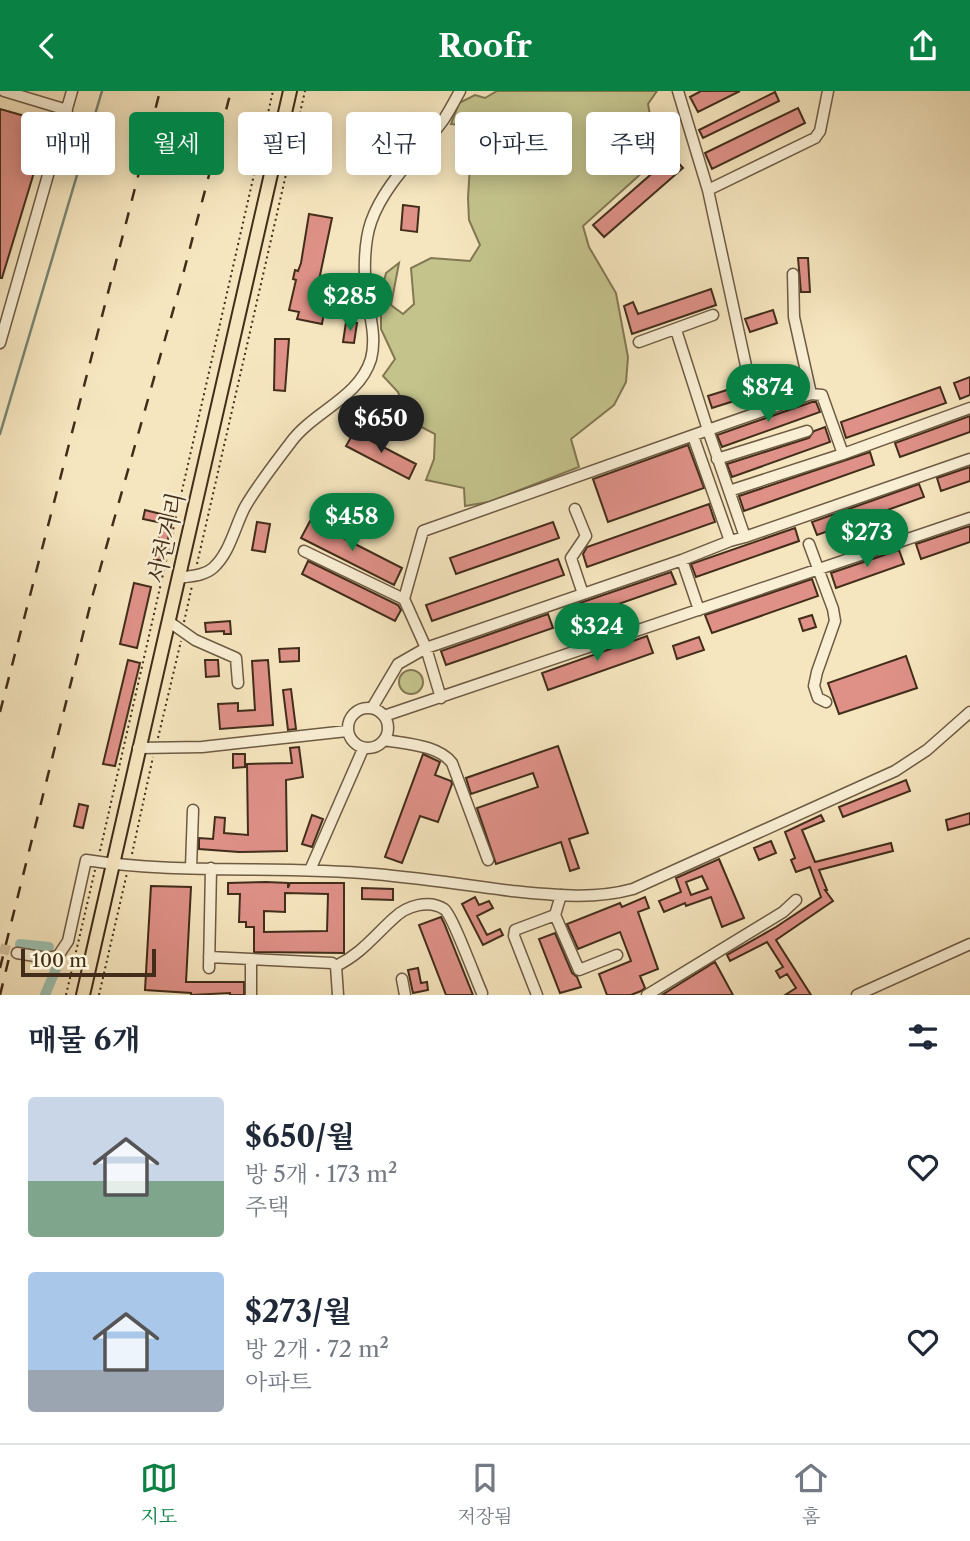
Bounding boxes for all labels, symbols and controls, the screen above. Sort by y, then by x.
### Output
text: Roofr [438,26,532,65]
icon: back [28,27,66,65]
icon: share [904,27,942,65]
chip: 매매 [21,112,115,175]
chip: 월세 [129,112,224,175]
chip: 필터 [238,112,332,175]
chip: 신규 [346,112,441,175]
chip: 아파트 [455,112,572,175]
chip: 주택 [586,112,680,175]
pin: $285 [309,273,391,333]
text: $285 [323,282,377,310]
pin: $874 [727,365,809,424]
text: $874 [742,373,794,401]
pin: $650 [340,395,422,455]
text: $650 [354,404,408,432]
street label: 서천거리 [141,490,191,586]
pin: $458 [311,493,393,553]
text: $458 [325,502,379,530]
pin: $273 [826,510,908,569]
text: $273 [841,518,893,546]
pin: $324 [556,603,638,663]
text: $324 [570,612,624,640]
scale bar [21,946,156,978]
text: 100 m [32,949,87,972]
icon: filters [904,1018,942,1056]
text: 매물 6개 [28,1021,140,1058]
text: $650/월 [245,1118,355,1155]
icon: home [84,1125,168,1209]
icon: heart [904,1148,942,1186]
text: 방 5개 · 173 m² [245,1160,397,1188]
text: 주택 [245,1193,289,1221]
text: $273/월 [245,1293,352,1330]
icon: home [84,1300,168,1384]
icon: heart [904,1323,942,1361]
text: 방 2개 · 72 m² [245,1335,389,1363]
text: 아파트 [245,1368,312,1396]
tab: 지도 [140,1459,178,1528]
tab: 저장됨 [457,1459,513,1528]
tab: 홈 [792,1459,830,1528]

